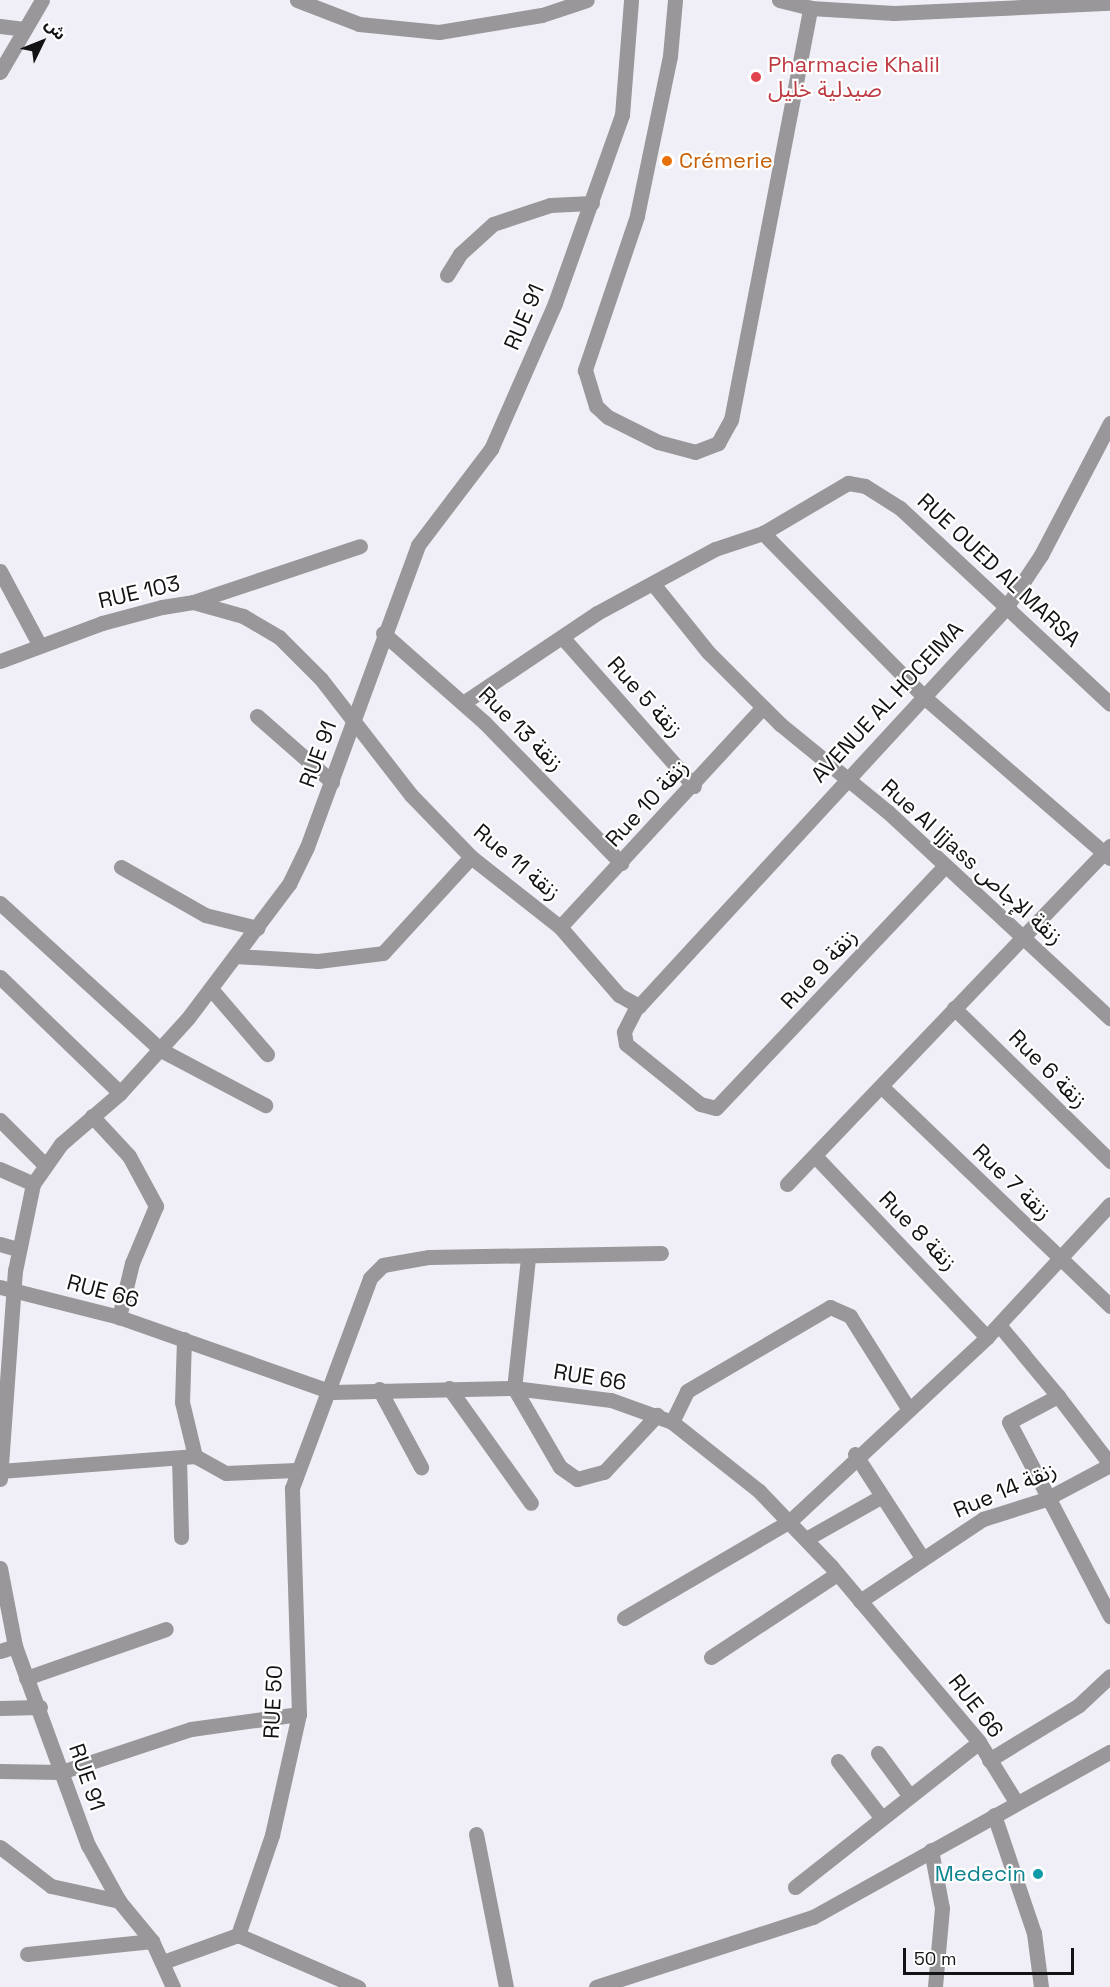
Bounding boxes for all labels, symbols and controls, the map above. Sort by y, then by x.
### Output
north arrow [12,12,72,72]
text: ش [40,14,71,45]
place label: Pharmacie Khalil صيدلية خليل [768,51,940,102]
marker: Pharmacie Khalil صيدلية خليل [749,70,763,84]
place label: Crémerie [679,148,773,174]
marker: Crémerie [660,154,674,168]
street label: RUE 91 [498,280,550,354]
street label: RUE OUED AL MARSA [912,487,1086,653]
street label: RUE 103 [96,570,182,614]
street label: AVENUE AL HOCEIMA [805,616,969,788]
street label: Rue 5 زنقة [602,651,688,743]
street label: Rue 13 زنقة [473,681,569,777]
street label: RUE 91 [294,717,342,791]
street label: Rue 10 زنقة [600,754,694,852]
street label: Rue Al Ijjass زنقة الإجاص [876,773,1068,951]
street label: Rue 11 زنقة [468,818,566,906]
street label: Rue 9 زنقة [775,923,863,1015]
street label: Rue 6 زنقة [1003,1024,1093,1114]
street label: Rue 7 زنقة [967,1138,1057,1226]
street label: Rue 8 زنقة [874,1186,962,1276]
street label: RUE 66 [64,1269,142,1313]
street label: RUE 66 [552,1358,628,1396]
street label: Rue 14 زنقة [949,1456,1061,1524]
street label: RUE 50 [258,1664,288,1740]
street label: RUE 66 [943,1669,1009,1743]
street label: RUE 91 [63,1740,111,1814]
place label: Medecin [935,1861,1026,1887]
marker: Medecin [1031,1867,1045,1881]
scale bar [906,1936,1077,1974]
text: 50 m [914,1947,956,1970]

